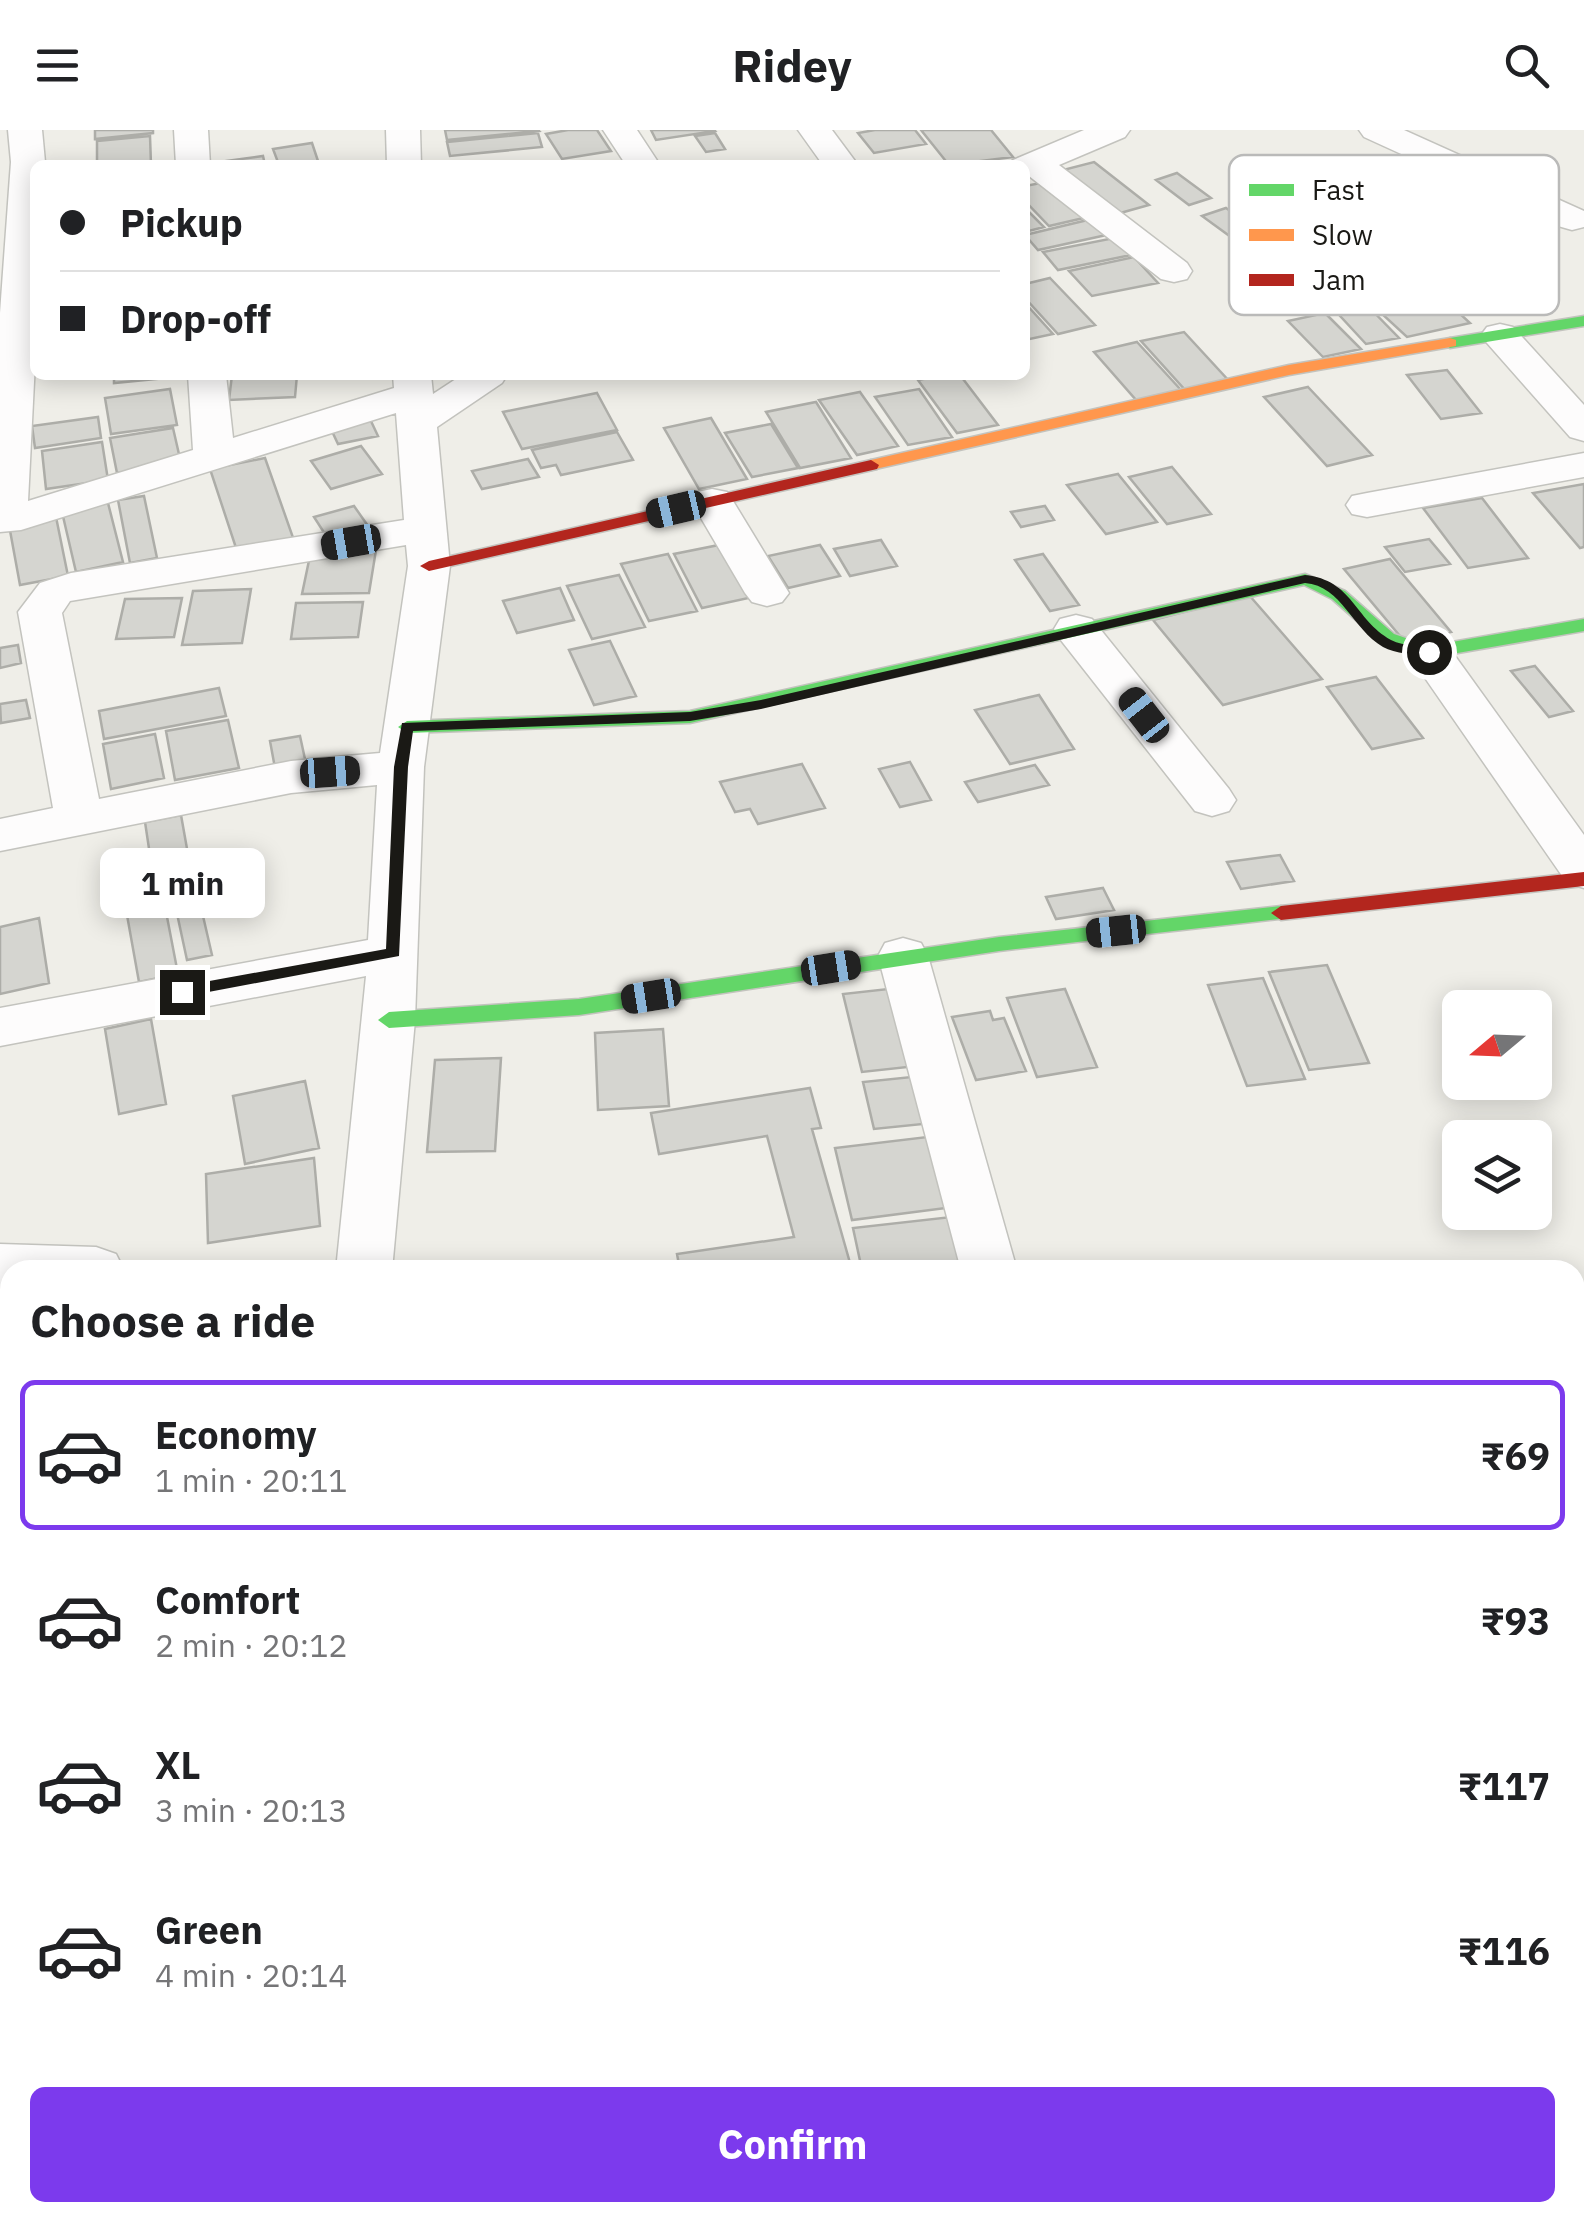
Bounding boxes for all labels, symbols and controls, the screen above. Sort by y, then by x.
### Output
text: Ridey [732,36,852,94]
icon: menu [30,38,85,93]
icon: search [1499,38,1554,93]
legend [1229,155,1559,315]
text: Fast [1312,171,1365,208]
text: Pickup [120,198,243,247]
text: Slow [1312,216,1373,253]
text: Jam [1312,261,1366,298]
text: Drop-off [120,294,271,343]
car [643,488,709,530]
car [319,522,383,562]
route start [1407,630,1452,675]
car [1114,682,1174,748]
car [299,755,361,789]
callout: 1 min [100,847,264,917]
text: 1 min [141,862,224,904]
car [1085,913,1147,949]
car [799,948,863,988]
route end [160,970,205,1015]
car [619,976,683,1016]
north arrow [1442,990,1552,1100]
map controls [1442,990,1552,1230]
button: layers [1442,1120,1552,1230]
text: Choose a ride [30,1291,315,1349]
icon: car [35,1410,125,1500]
text: Economy [155,1410,317,1459]
text: ₹69 [1480,1431,1550,1480]
text: 1 min · 20:11 [155,1459,348,1501]
icon: car [35,1575,125,1665]
text: Comfort [155,1575,300,1624]
text: ₹93 [1480,1596,1550,1645]
text: 2 min · 20:12 [155,1624,348,1666]
icon: car [35,1740,125,1830]
text: XL [155,1740,201,1789]
text: ₹117 [1458,1761,1550,1810]
text: 3 min · 20:13 [155,1789,348,1831]
icon: car [35,1905,125,1995]
text: Green [155,1905,263,1954]
text: ₹116 [1458,1926,1550,1975]
text: 4 min · 20:14 [155,1954,348,1996]
button: Confirm [30,2087,1555,2202]

